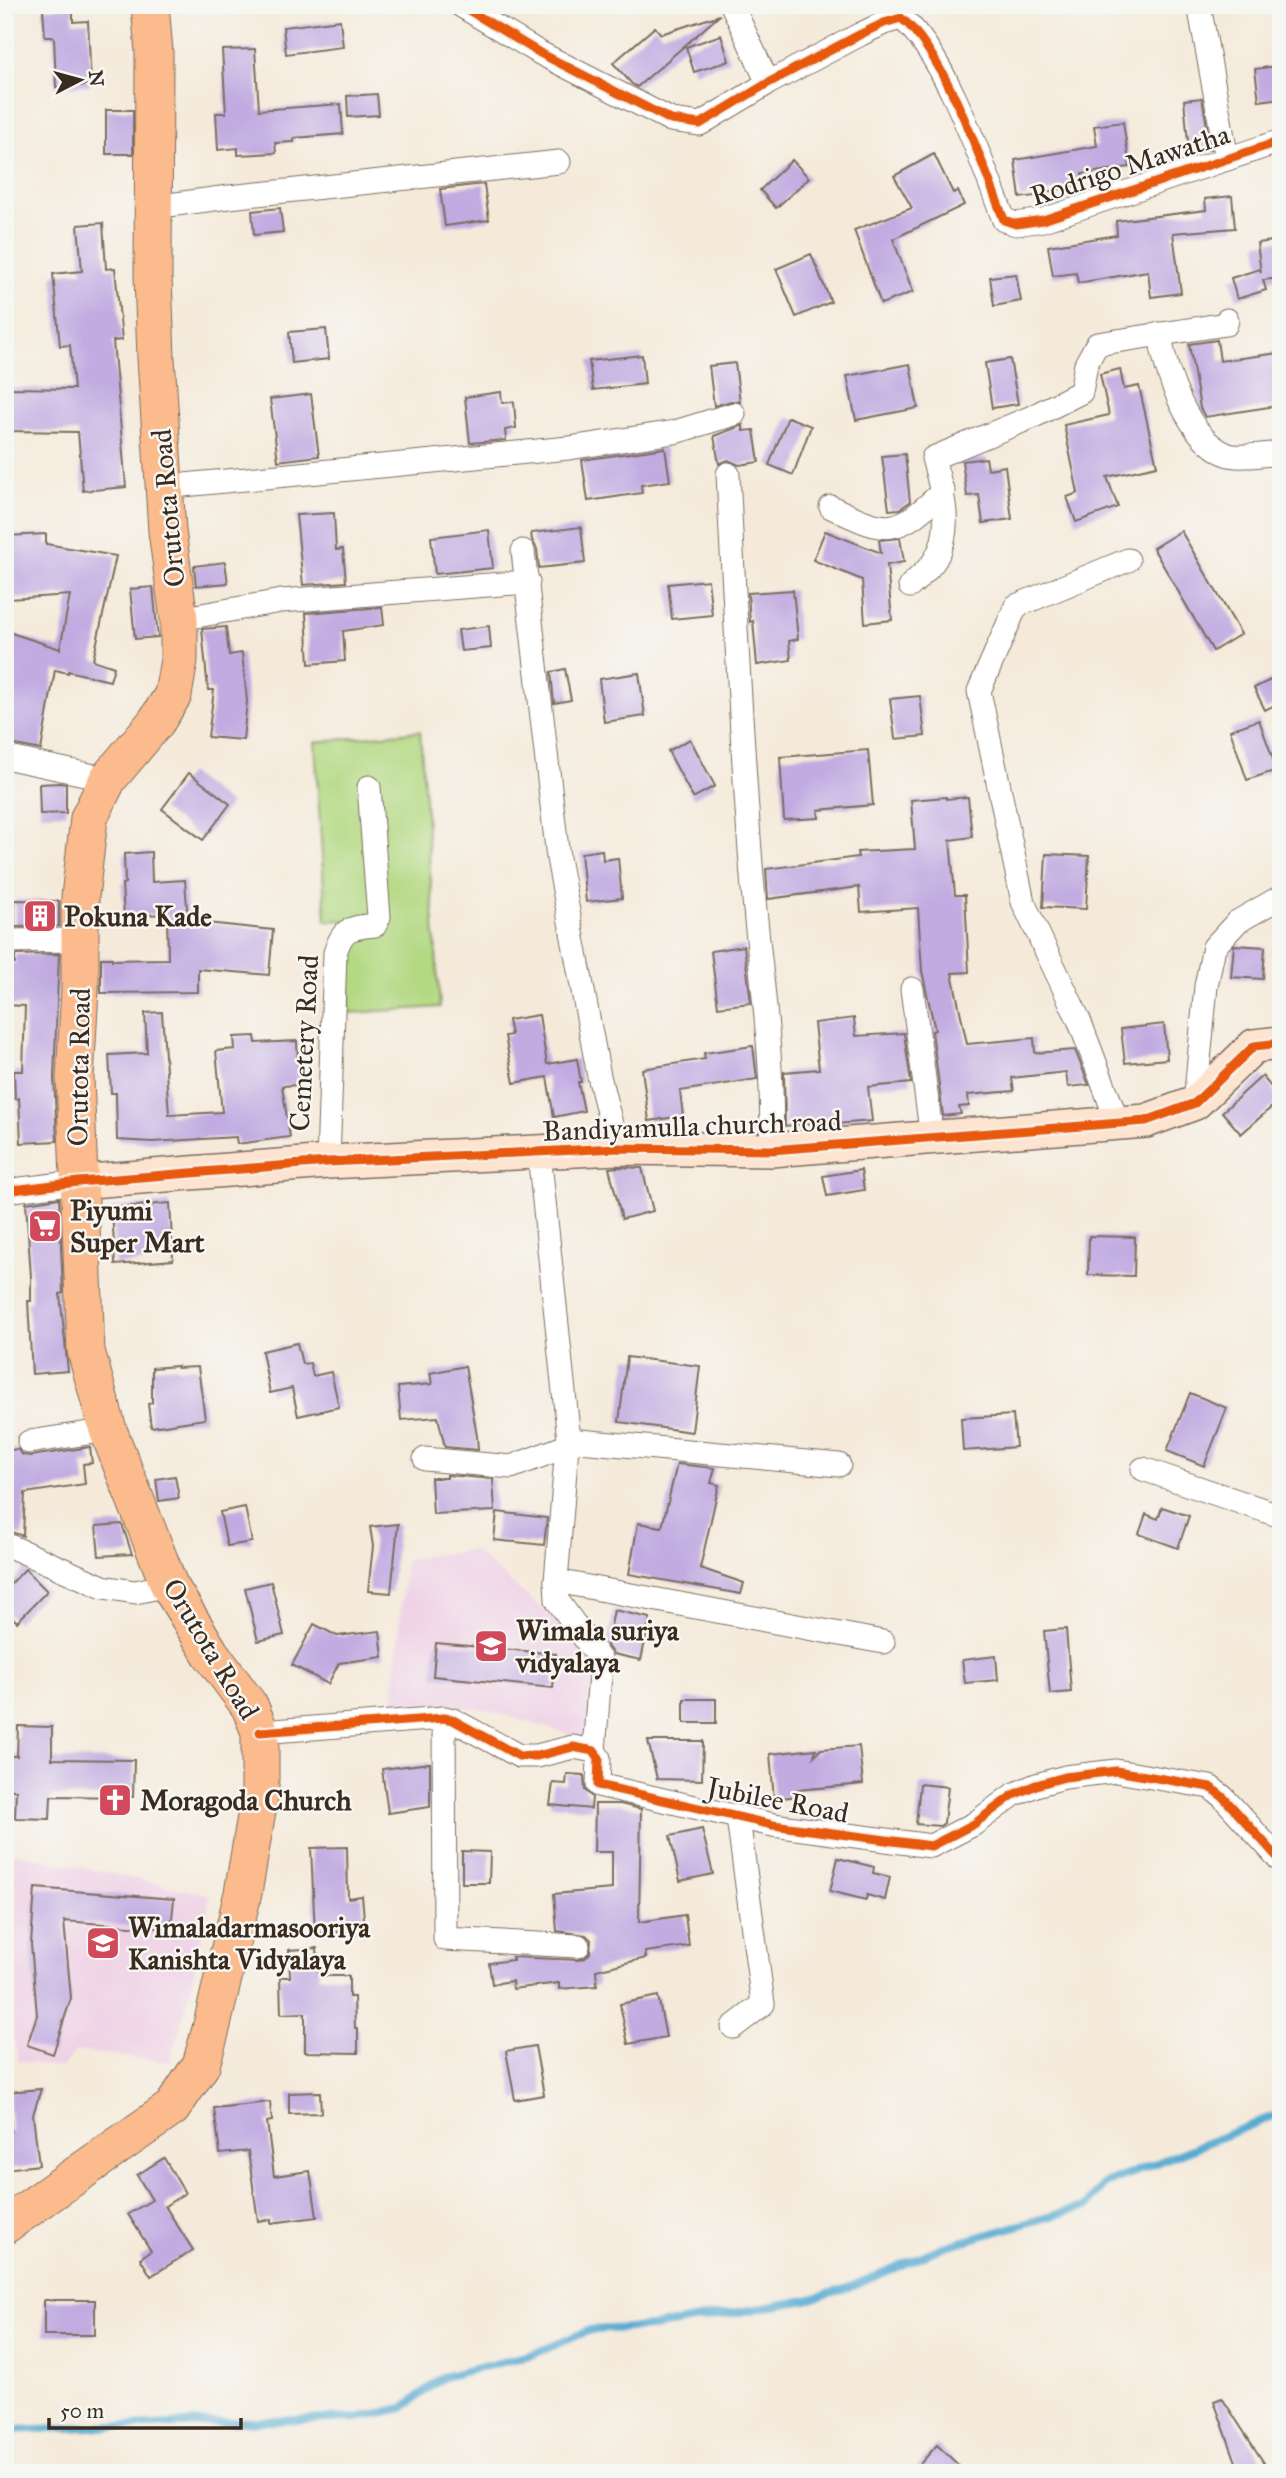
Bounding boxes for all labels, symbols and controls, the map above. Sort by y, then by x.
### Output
north arrow [46,46,116,116]
text: N [84,69,109,87]
street label: Rodrigo Mawatha [1026,116,1234,214]
street label: Orutota Road [144,427,192,589]
building icon: Pokuna Kade [21,897,59,935]
place label: Pokuna Kade [64,899,212,934]
street label: Cemetery Road [282,954,326,1132]
street label: Orutota Road [60,987,98,1147]
street label: Bandiyamulla church road [542,1103,842,1149]
place label: Piyumi Super Mart [70,1193,204,1260]
supermarket icon: Piyumi Super Mart [26,1207,64,1245]
street label: Orutota Road [155,1572,267,1726]
place label: Wimala suriya vidyalaya [515,1613,680,1680]
school or university icon: Wimala suriya vidyalaya [472,1627,510,1665]
street label: Jubilee Road [701,1769,852,1831]
church icon: Moragoda Church [96,1781,134,1819]
place label: Moragoda Church [140,1783,352,1818]
place label: Wimaladarmasooriya Kanishta Vidyalaya [128,1910,371,1977]
school or university icon: Wimaladarmasooriya Kanishta Vidyalaya [84,1924,122,1962]
scale bar [49,2387,242,2431]
text: 50 m [60,2398,105,2424]

